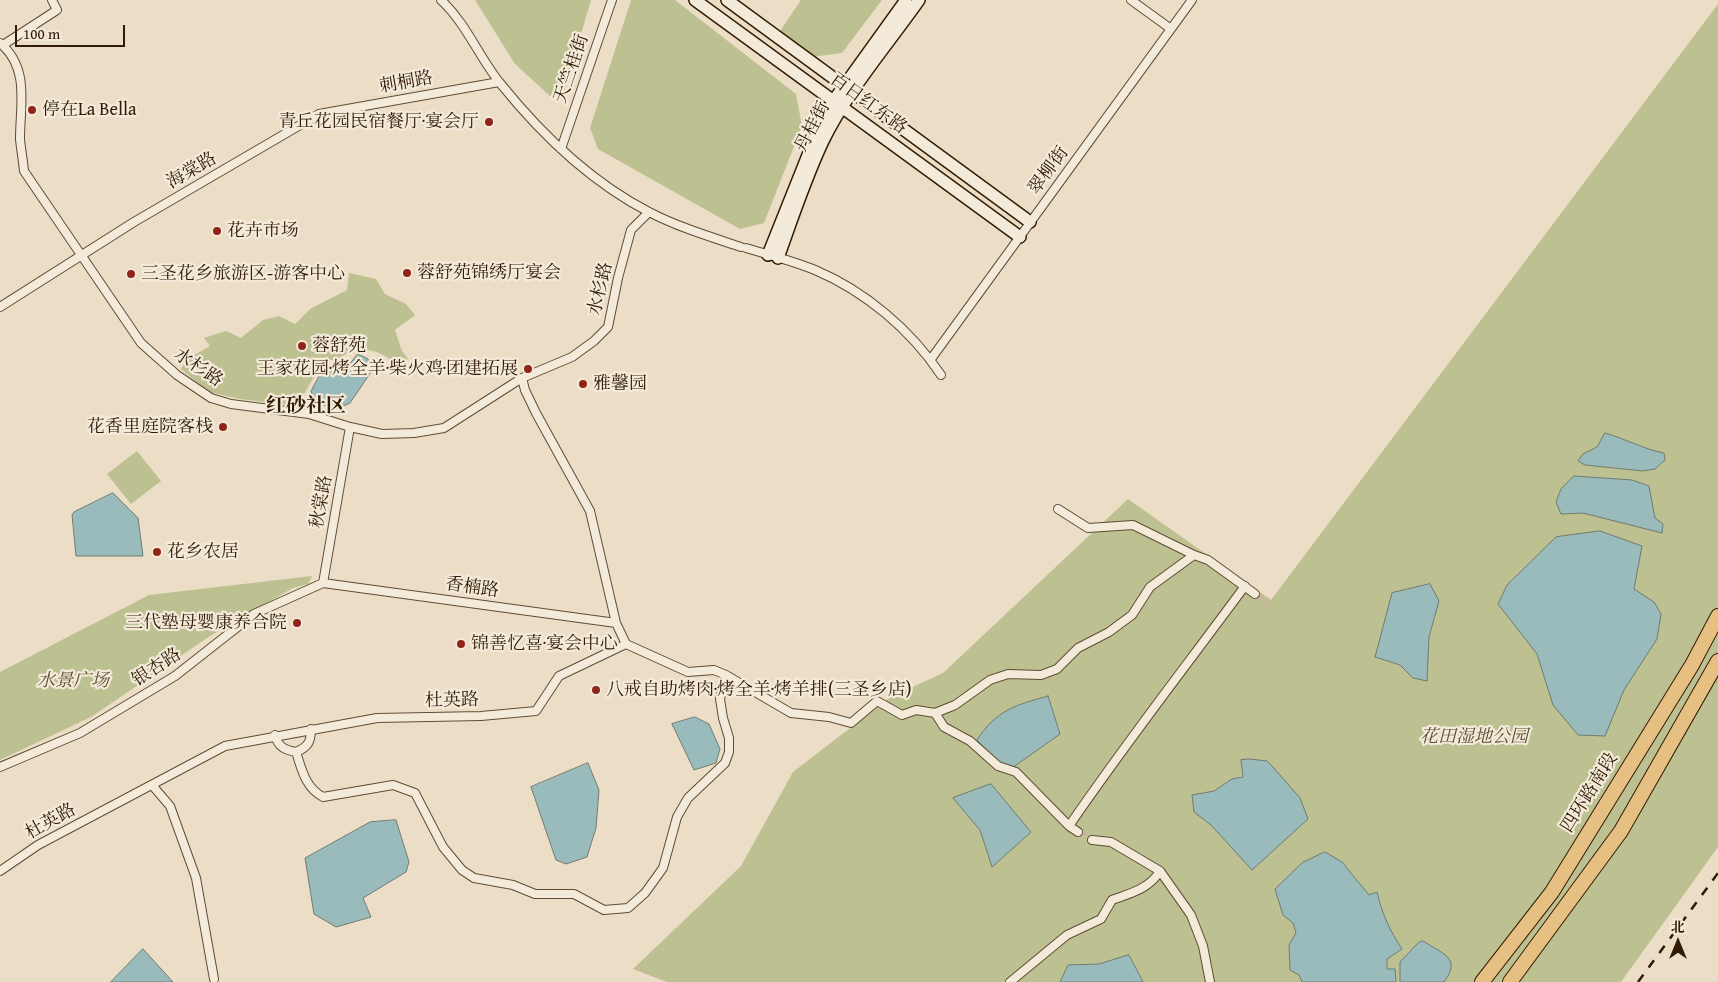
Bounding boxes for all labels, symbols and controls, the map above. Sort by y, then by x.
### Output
scale bar [18,15,128,47]
text: 100 m [23,23,60,44]
street label: 天竺桂街 [550,31,594,107]
street label: 刺桐路 [378,68,434,98]
street label: 百日红东路 [825,69,911,139]
street label: 丹桂街 [791,98,835,156]
place label: 停在La Bella [42,99,137,121]
marker: 停在La Bella [26,104,38,116]
place label: 青丘花园民宿餐厅·宴会厅 [278,111,479,133]
marker: 青丘花园民宿餐厅·宴会厅 [483,116,495,128]
street label: 翠柳街 [1024,143,1074,199]
street label: 海棠路 [163,148,221,194]
place label: 花卉市场 [227,220,299,242]
marker: 花卉市场 [211,225,223,237]
street label: 水杉路 [584,260,618,318]
place label: 蓉舒苑锦绣厅宴会 [417,262,561,284]
place label: 三圣花乡旅游区-游客中心 [141,263,345,285]
marker: 蓉舒苑锦绣厅宴会 [401,267,413,279]
marker: 三圣花乡旅游区-游客中心 [125,268,137,280]
place label: 蓉舒苑 [312,335,366,357]
marker: 蓉舒苑 [296,340,308,352]
street label: 水杉路 [170,344,226,392]
place label: 王家花园·烤全羊·柴火鸡·团建拓展 [257,358,518,380]
marker: 王家花园·烤全羊·柴火鸡·团建拓展 [522,363,534,375]
place label: 雅馨园 [593,373,647,395]
marker: 雅馨园 [577,378,589,390]
district label: 红砂社区 [266,395,346,419]
place label: 花香里庭院客栈 [87,416,213,438]
marker: 花香里庭院客栈 [217,421,229,433]
street label: 秋棠路 [307,474,337,530]
place label: 花乡农居 [167,541,239,563]
marker: 花乡农居 [151,546,163,558]
street label: 香楠路 [444,574,500,602]
place label: 三代塾母婴康养合院 [125,612,287,634]
marker: 三代塾母婴康养合院 [291,617,303,629]
place label: 锦善忆喜·宴会中心 [471,633,618,655]
marker: 锦善忆喜·宴会中心 [455,638,467,650]
street label: 银杏路 [128,644,186,692]
park label: 水景广场 [37,670,109,692]
place label: 八戒自助烤肉·烤全羊·烤羊排(三圣乡店) [606,679,912,701]
marker: 八戒自助烤肉·烤全羊·烤羊排(三圣乡店) [590,684,602,696]
street label: 杜英路 [425,690,479,712]
park label: 花田湿地公园 [1420,726,1528,748]
street label: 四环路南段 [1557,749,1623,837]
street label: 杜英路 [22,799,80,845]
north arrow [1653,917,1703,967]
text: 北 [1671,917,1685,937]

